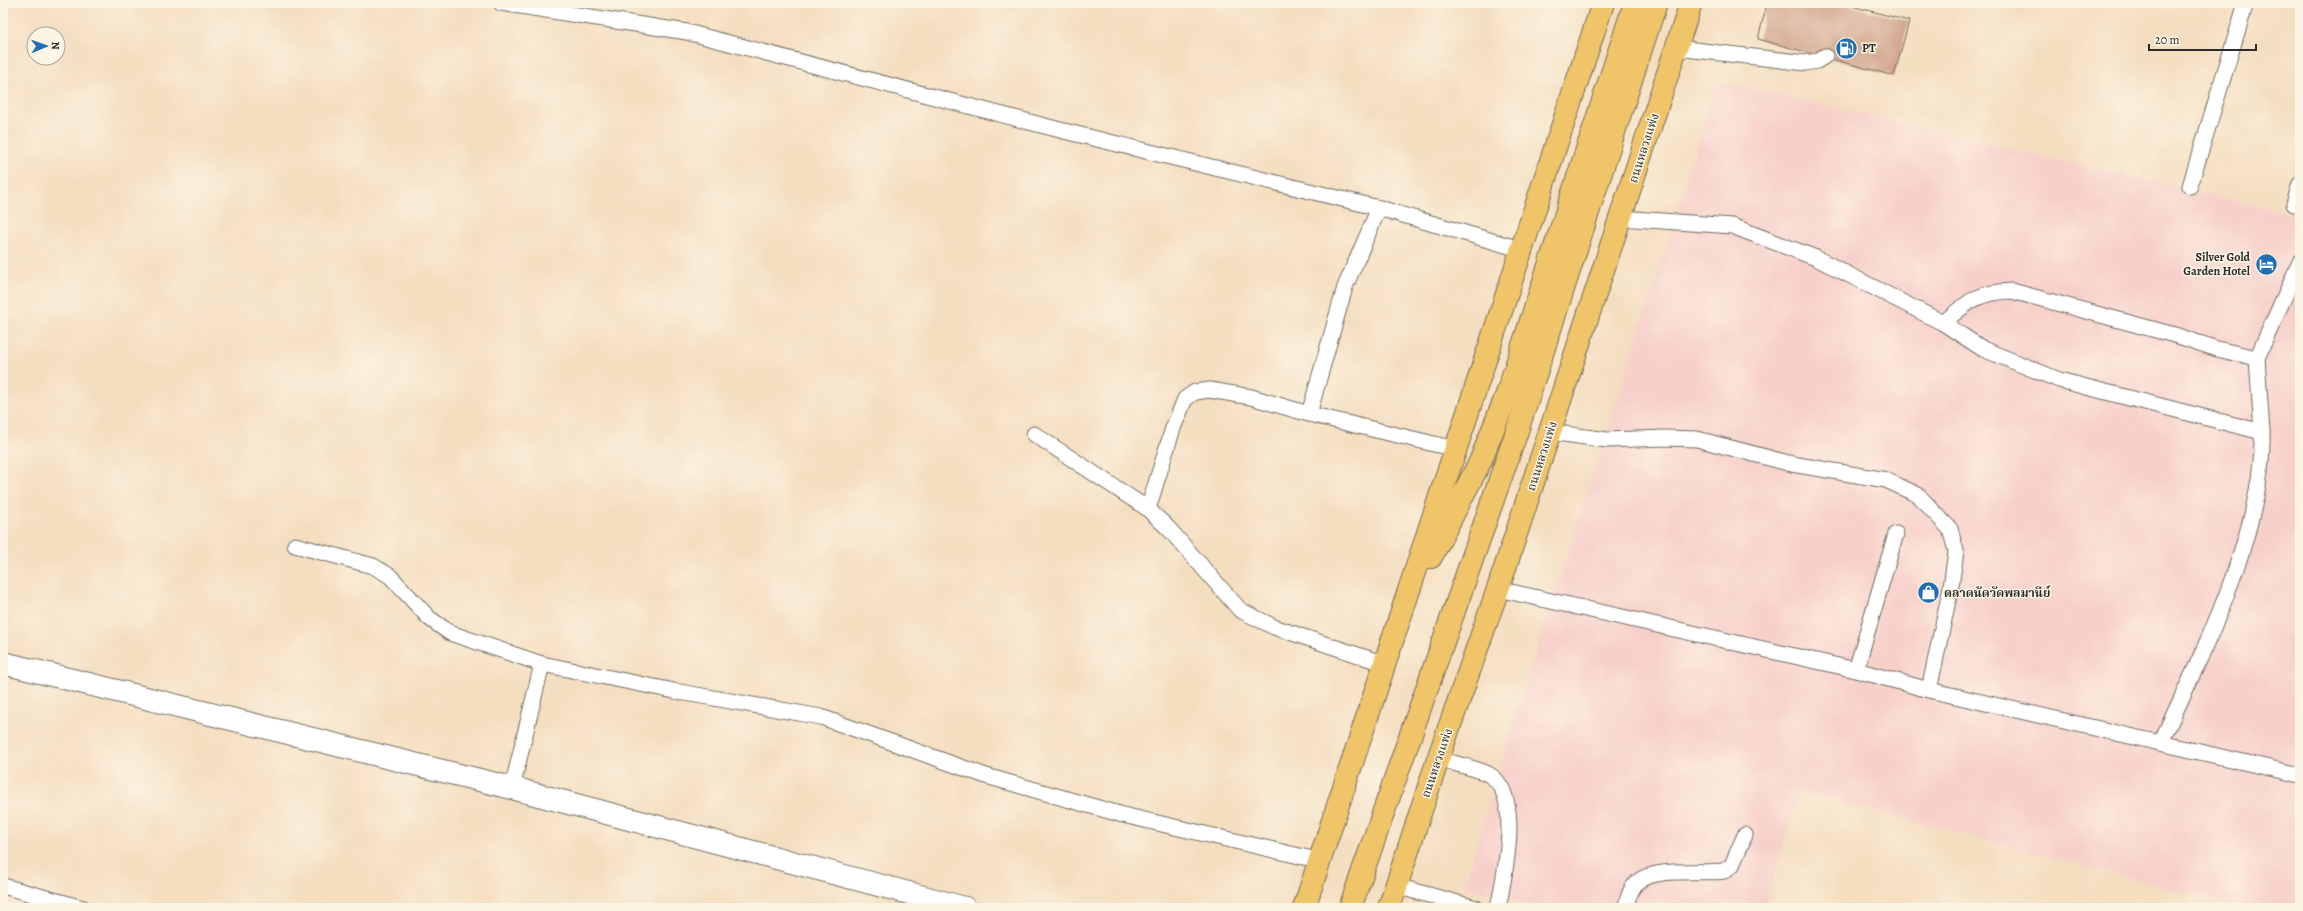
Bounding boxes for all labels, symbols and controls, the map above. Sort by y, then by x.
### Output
north arrow [26,26,66,66]
scale bar [2149,26,2256,52]
text: 20 m [2155,32,2179,48]
fuel station icon: PT [1834,35,1860,61]
place label: PT [1862,40,1876,56]
text: N [48,41,63,50]
street label: ถนนหลวงแพ่ง [1625,111,1663,185]
place label: Silver Gold Garden Hotel [2183,249,2251,279]
hotel icon: Silver Gold Garden Hotel [2253,251,2279,277]
street label: ถนนหลวงแพ่ง [1523,419,1561,493]
shop icon: ตลาดนัดวัดพลมานีย์ [1915,580,1941,606]
place label: ตลาดนัดวัดพลมานีย์ [1944,585,2051,601]
street label: ถนนหลวงแพ่ง [1418,726,1456,800]

